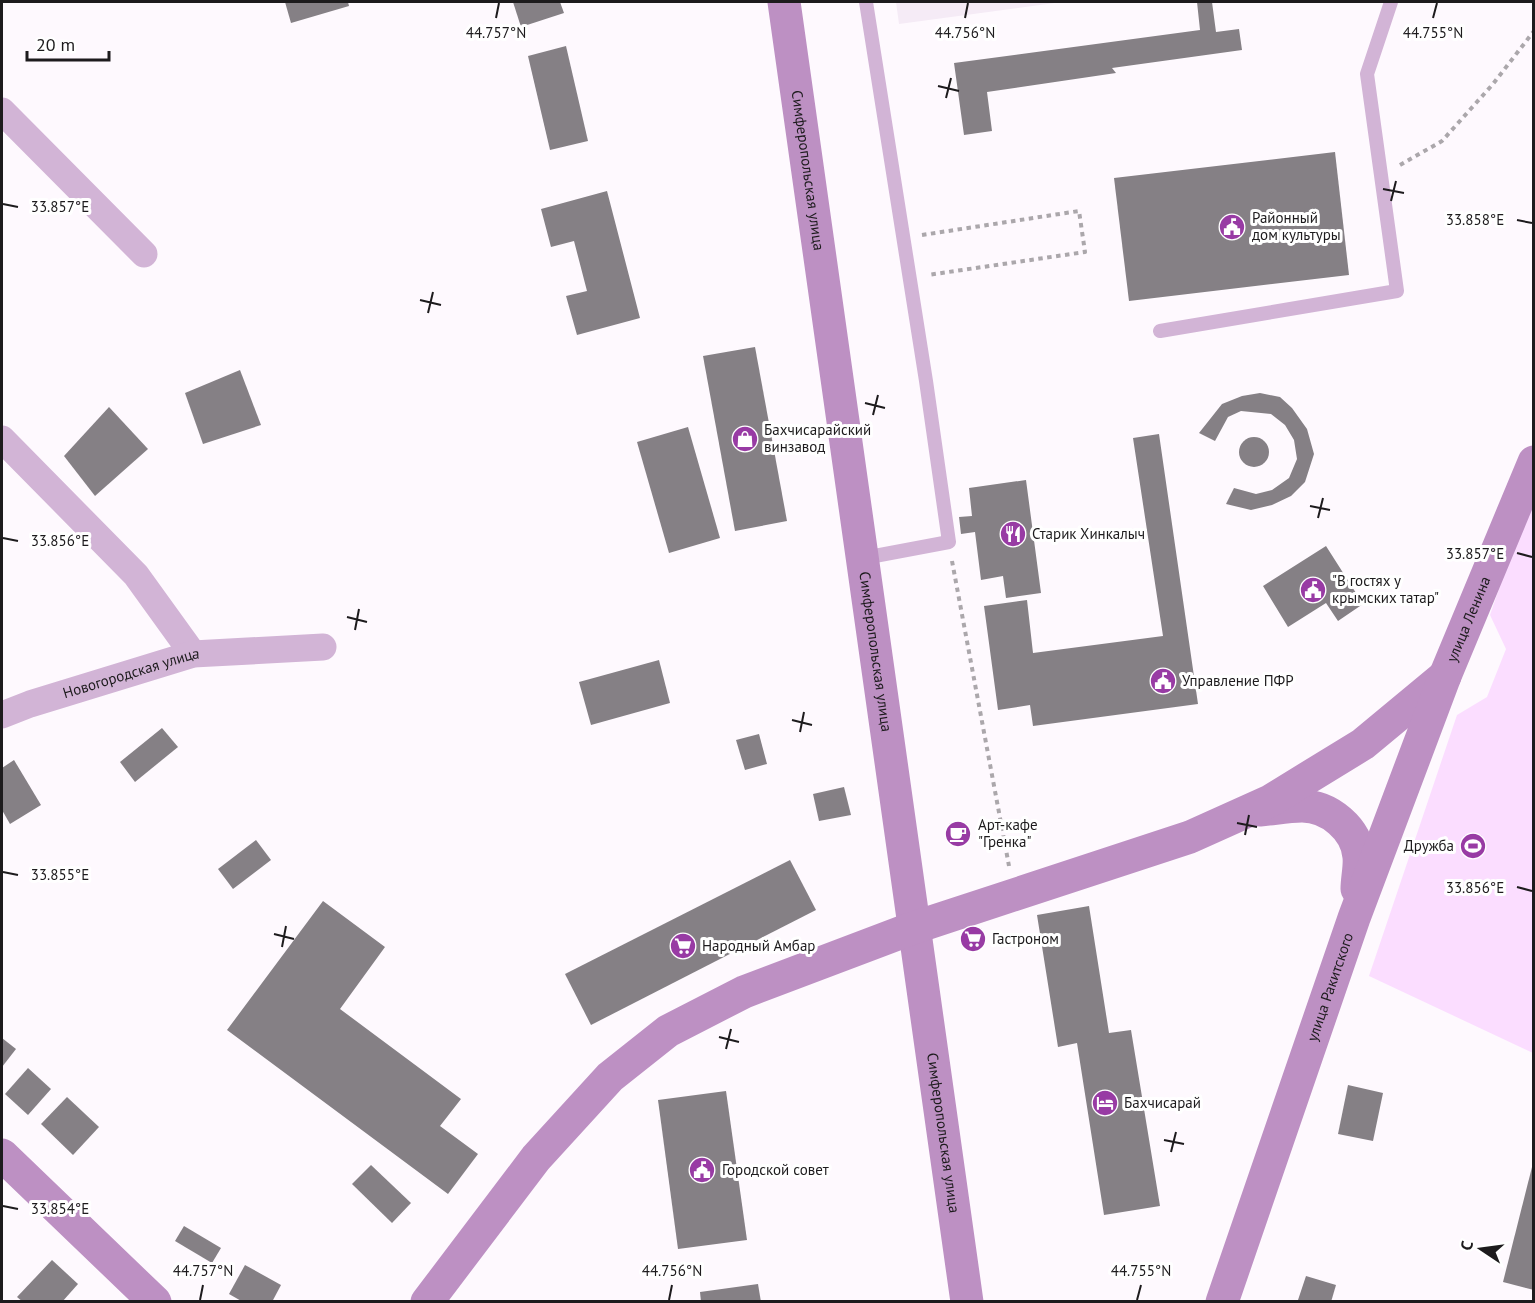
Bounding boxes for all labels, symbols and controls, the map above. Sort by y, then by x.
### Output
text: 44.757°N [466,23,526,42]
text: 44.756°N [935,23,995,42]
text: 44.755°N [1403,23,1463,42]
scale bar [27,24,110,62]
text: 20 m [36,33,75,56]
street label: Симферопольская улица [788,89,829,252]
text: 33.857°E [31,197,89,216]
place label: Районный дом культуры [1252,208,1341,244]
text: 33.858°E [1446,210,1504,229]
public building icon: Районный дом культуры [1217,212,1247,242]
place label: Бахчисарайский винзавод [764,420,871,456]
shop icon: Бахчисарайский винзавод [730,424,760,454]
restaurant icon: Старик Хинкалыч [998,519,1028,549]
place label: Старик Хинкалыч [1032,524,1145,543]
text: 33.856°E [31,531,89,550]
text: 33.857°E [1446,544,1504,563]
street label: Симферопольская улица [855,570,897,733]
place label: "В гостях у крымских татар" [1332,571,1439,607]
street label: улица Ленина [1442,573,1494,665]
public building icon: "В гостях у крымских татар" [1298,575,1328,605]
street label: Новогородская улица [60,644,200,702]
public building icon: Управление ПФР [1148,666,1178,696]
place label: Управление ПФР [1182,671,1294,690]
place label: Арт-кафе "Гренка" [978,815,1038,851]
cafe icon: Арт-кафе "Гренка" [943,819,973,849]
sports icon: Дружба [1458,831,1488,861]
place label: Дружба [1404,836,1454,855]
text: 33.855°E [31,865,89,884]
text: 33.856°E [1446,878,1504,897]
supermarket icon: Гастроном [958,924,988,954]
place label: Гастроном [992,929,1059,948]
street label: улица Ракитского [1302,930,1357,1044]
supermarket icon: Народный Амбар [668,931,698,961]
place label: Народный Амбар [702,936,815,955]
street label: Симферопольская улица [923,1051,964,1214]
hotel icon: Бахчисарай [1090,1088,1120,1118]
place label: Бахчисарай [1124,1093,1201,1112]
public building icon: Городской совет [687,1155,717,1185]
place label: Городской совет [722,1160,829,1179]
text: 33.854°E [31,1199,89,1218]
north arrow [1451,1219,1511,1279]
text: С [1456,1239,1477,1252]
text: 44.757°N [173,1261,233,1280]
text: 44.756°N [642,1261,702,1280]
text: 44.755°N [1111,1261,1171,1280]

